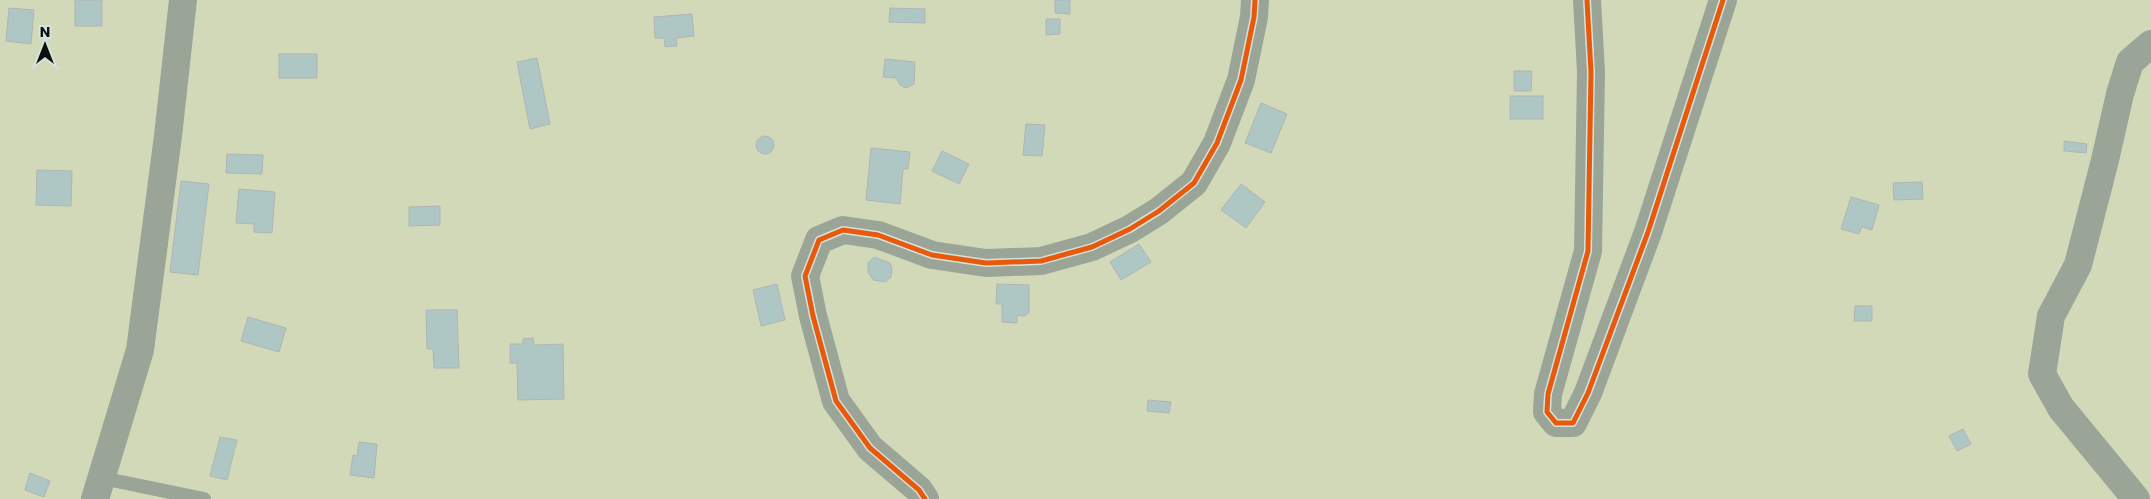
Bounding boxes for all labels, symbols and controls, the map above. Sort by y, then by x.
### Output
north arrow [20,20,70,70]
text: N [40,22,50,42]

